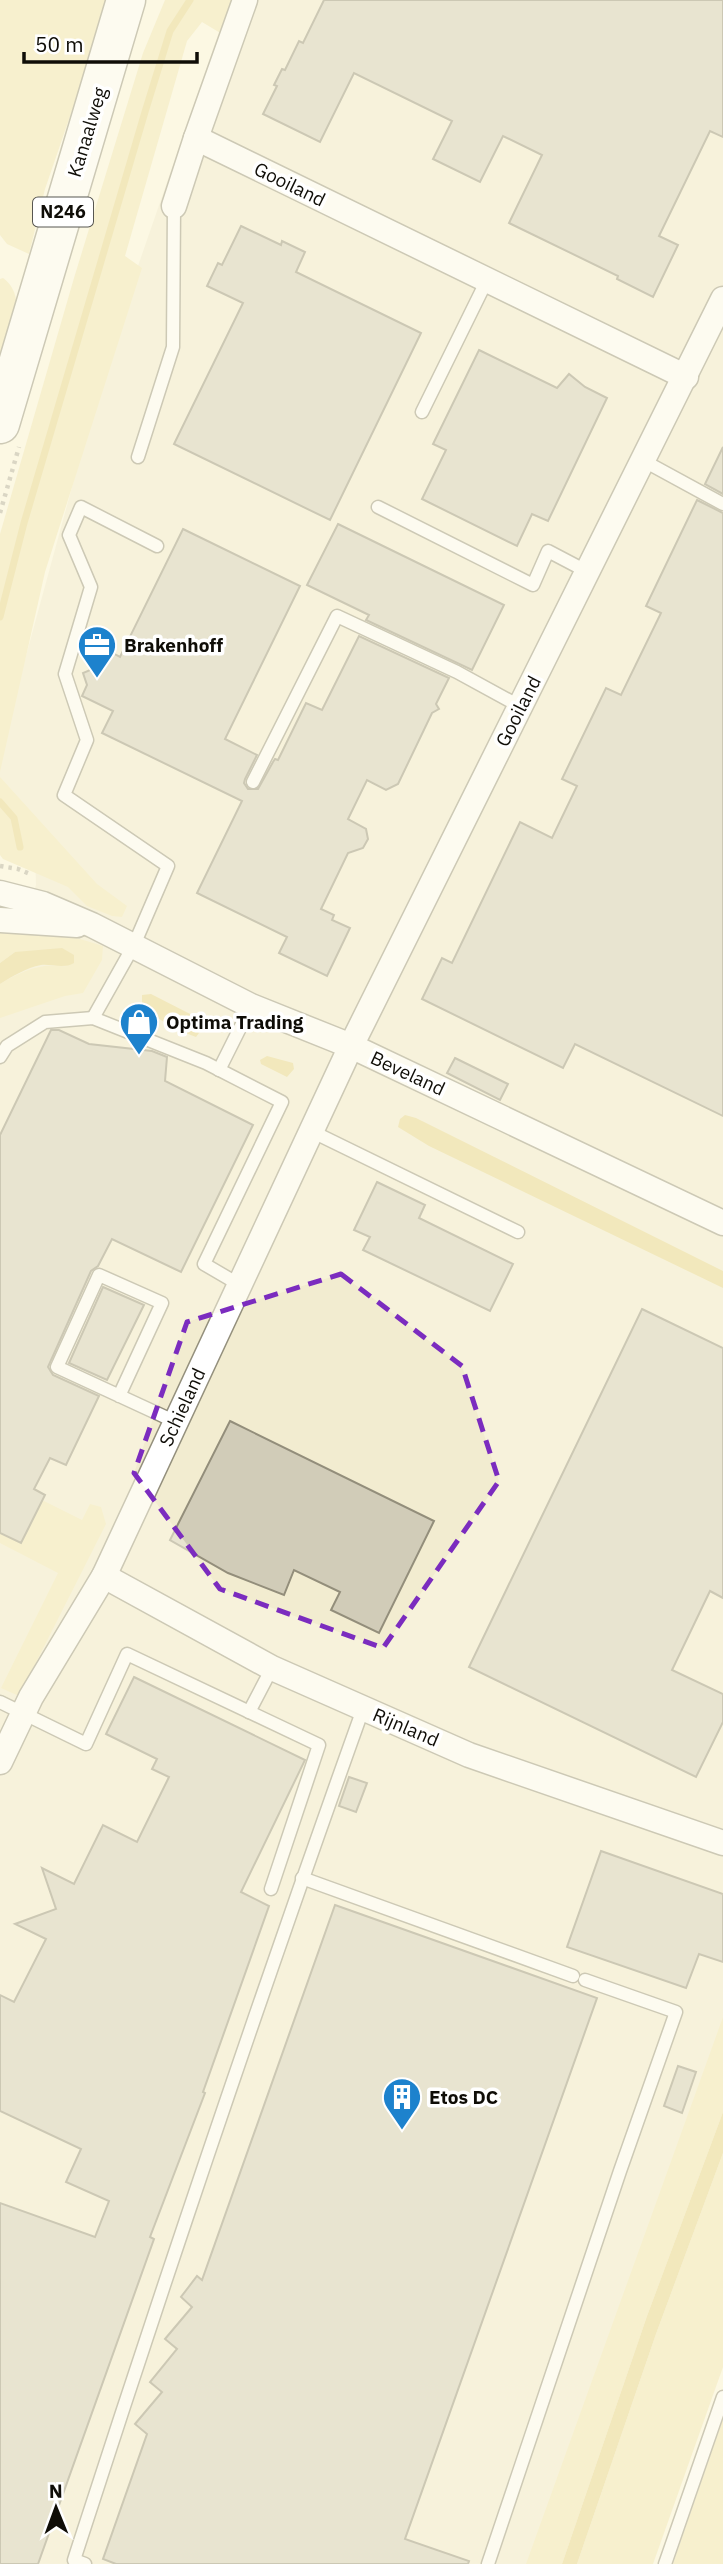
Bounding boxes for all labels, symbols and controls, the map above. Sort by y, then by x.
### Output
scale bar [24,21,198,65]
text: 50 m [35,30,84,58]
street label: Kanaalweg [62,84,112,180]
street label: Gooiland [250,156,330,212]
road number: N246 [33,197,93,226]
office icon: Brakenhoff [76,624,118,679]
place label: Brakenhoff [124,633,223,657]
street label: Gooiland [490,672,546,750]
shop icon: Optima Trading [118,1001,160,1056]
place label: Optima Trading [166,1010,304,1034]
street label: Beveland [367,1045,449,1101]
street label: Schieland [153,1364,211,1450]
street label: Rijnland [369,1702,443,1752]
building icon: Etos DC [381,2076,423,2131]
place label: Etos DC [429,2085,498,2109]
north arrow [21,2473,91,2543]
text: N [49,2479,63,2503]

